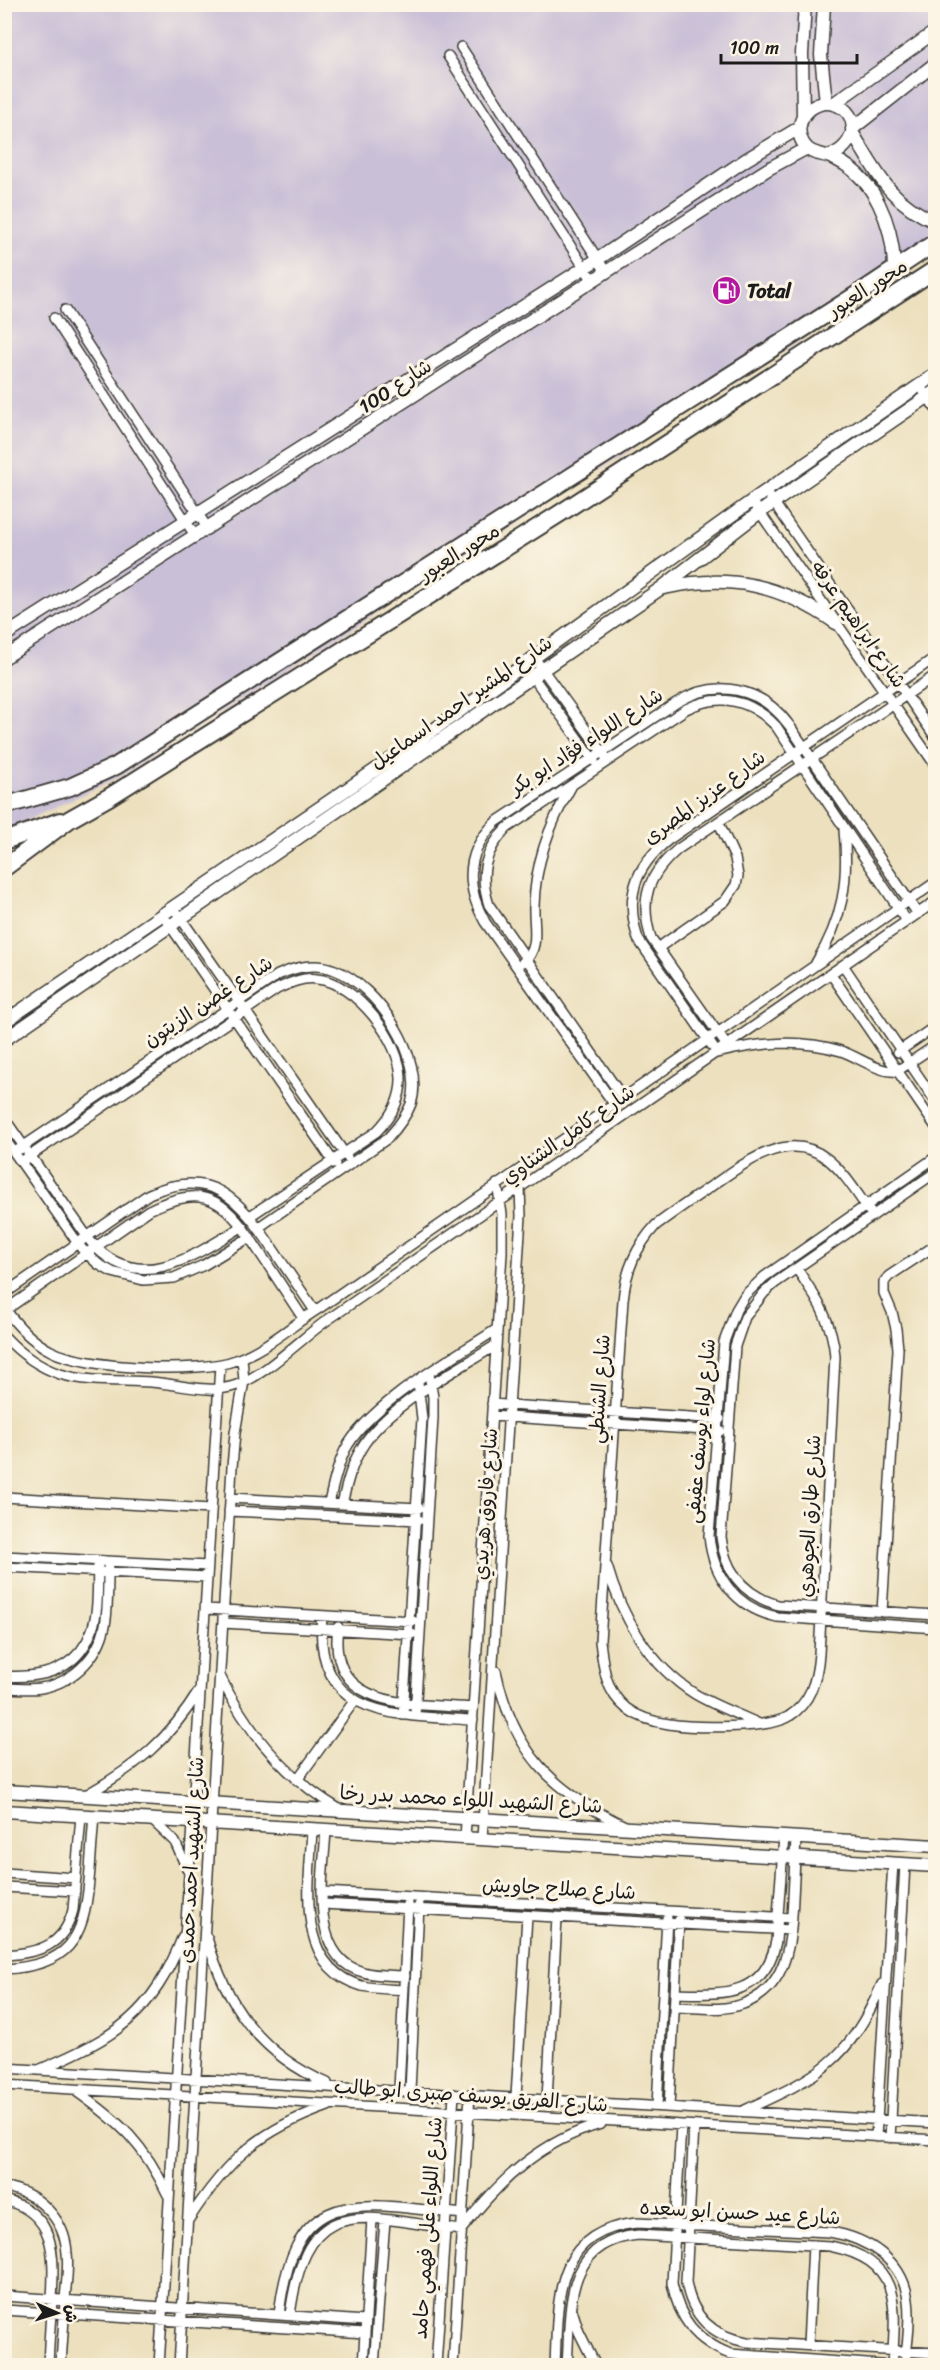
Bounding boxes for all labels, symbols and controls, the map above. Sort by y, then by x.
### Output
scale bar [721,27,858,65]
text: 100 m [730,32,779,64]
street label: محور العبور [818,249,915,329]
place label: Total [747,274,792,309]
fuel station icon: Total [710,275,742,307]
street label: شارع 100 [351,349,439,424]
street label: محور العبور [410,514,507,592]
street label: شارع ابراهيم عرفه [801,553,916,696]
street label: شارع المشير احمد اسماعيل [362,626,560,779]
street label: شارع اللواء فؤاد ابو بكر [500,678,671,806]
street label: شارع عزيز المصرى [635,741,773,854]
street label: شارع غصن الزيتون [136,946,280,1057]
street label: شارع كامل الشناوي [494,1075,643,1194]
street label: شارع الشنطي [578,1333,621,1445]
street label: شارع لواء يوسف عفيفى [675,1337,726,1525]
street label: شارع فاروق هريدي [463,1427,508,1581]
street label: شارع طارق الجوهري [788,1434,831,1598]
street label: شارع الشهيد احمد حمدى [169,1756,214,1964]
street label: شارع الشهيد اللواء محمد بدر رخا [339,1775,603,1824]
street label: شارع صلاح جاويش [481,1867,637,1910]
street label: شارع الفريق يوسف صبرى ابو طالب [333,2068,609,2123]
street label: شارع اللواء على فهمي حامد [402,2116,453,2340]
street label: شارع عيد حسن ابو سعده [639,2190,841,2235]
north arrow [27,2283,87,2343]
text: ش [57,2304,86,2323]

